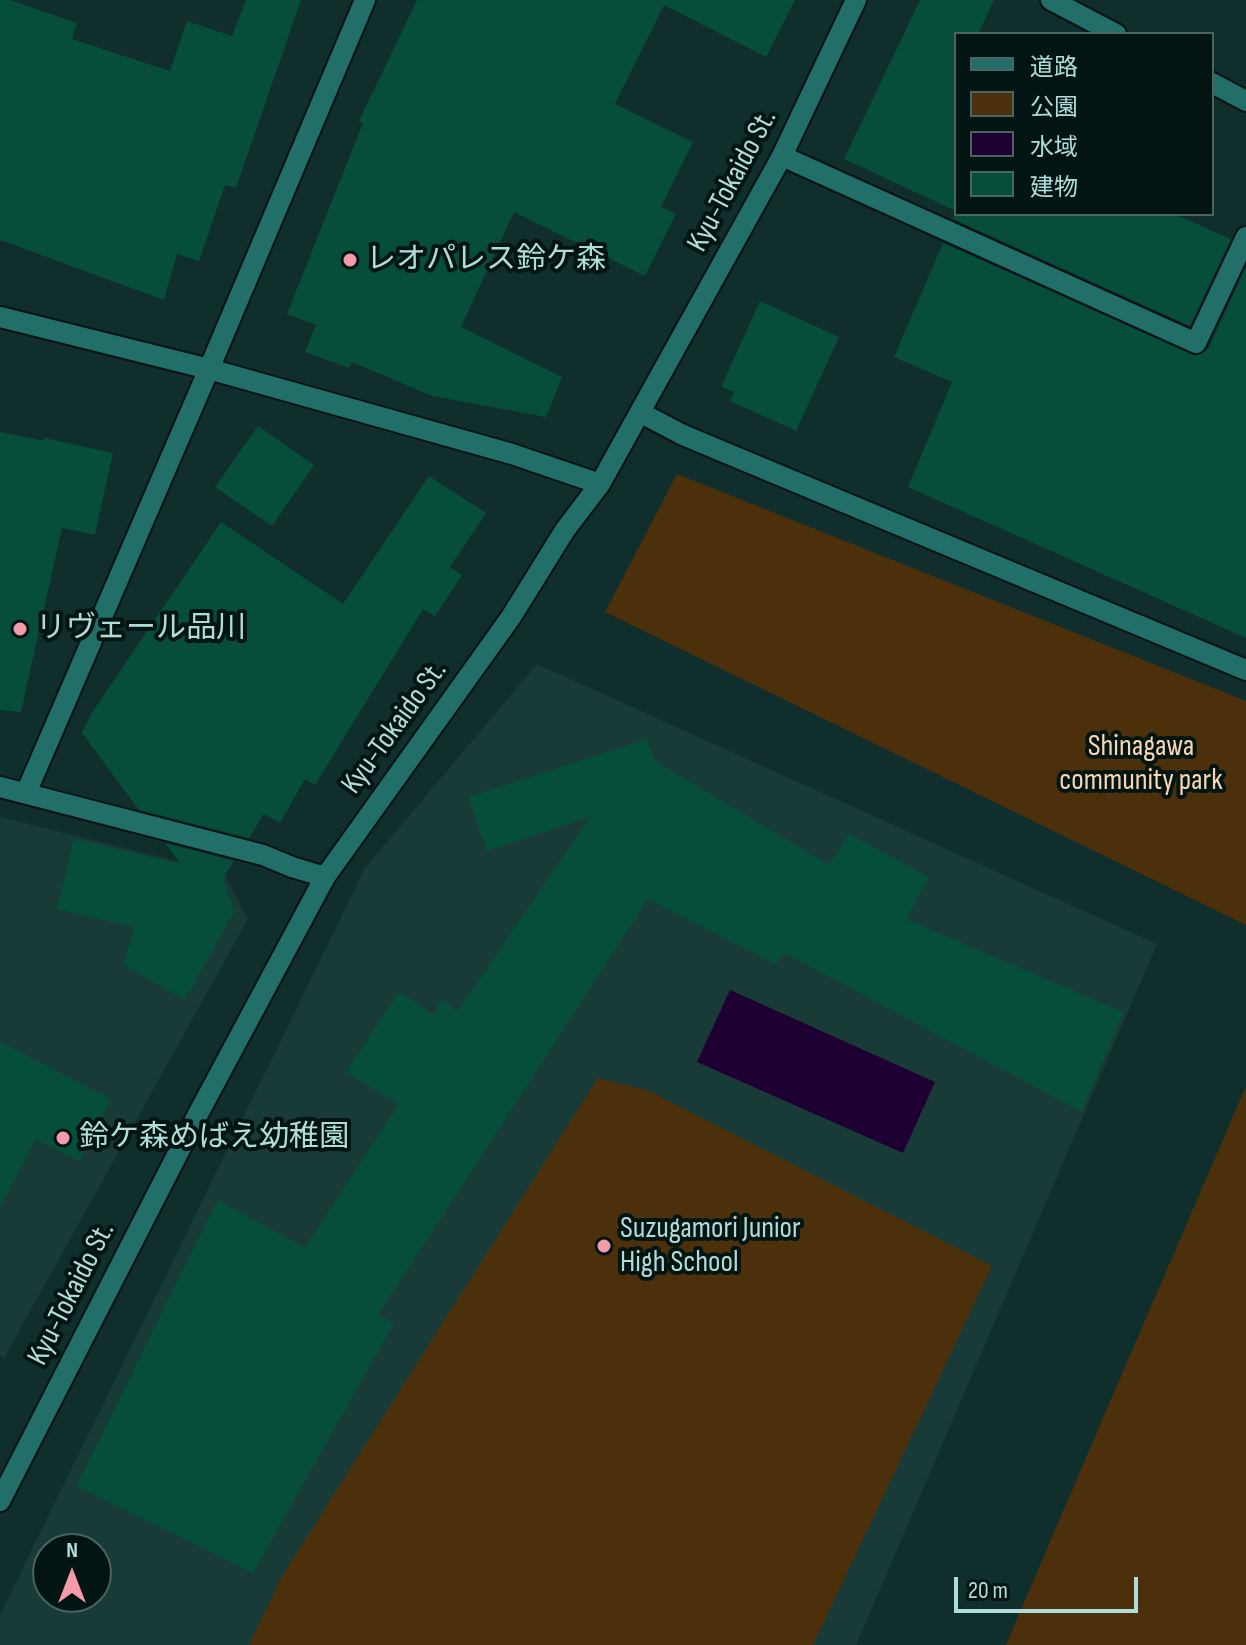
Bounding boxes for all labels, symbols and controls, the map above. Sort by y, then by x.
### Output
legend [954,32,1214,216]
text: 道路 [1030,53,1078,82]
text: 公園 [1030,93,1078,122]
street label: Kyu-Tokaido St. [681,104,785,258]
text: 水域 [1030,133,1078,162]
text: 建物 [1030,173,1078,202]
place label: レオパレス鈴ケ森 [366,242,606,278]
marker: レオパレス鈴ケ森 [341,251,359,269]
place label: リヴェール品川 [36,611,246,647]
marker: リヴェール品川 [11,620,29,638]
street label: Kyu-Tokaido St. [335,655,455,801]
park label: Shinagawa community park [1059,729,1223,800]
place label: 鈴ケ森めばえ幼稚園 [79,1120,349,1156]
marker: 鈴ケ森めばえ幼稚園 [54,1129,72,1147]
place label: Suzugamori Junior High School [620,1211,801,1282]
street label: Kyu-Tokaido St. [21,1217,123,1371]
marker: Suzugamori Junior High School [595,1237,613,1255]
north arrow [32,1533,112,1613]
text: N [66,1537,78,1564]
scale bar [958,1561,1142,1611]
text: 20 m [968,1576,1008,1605]

